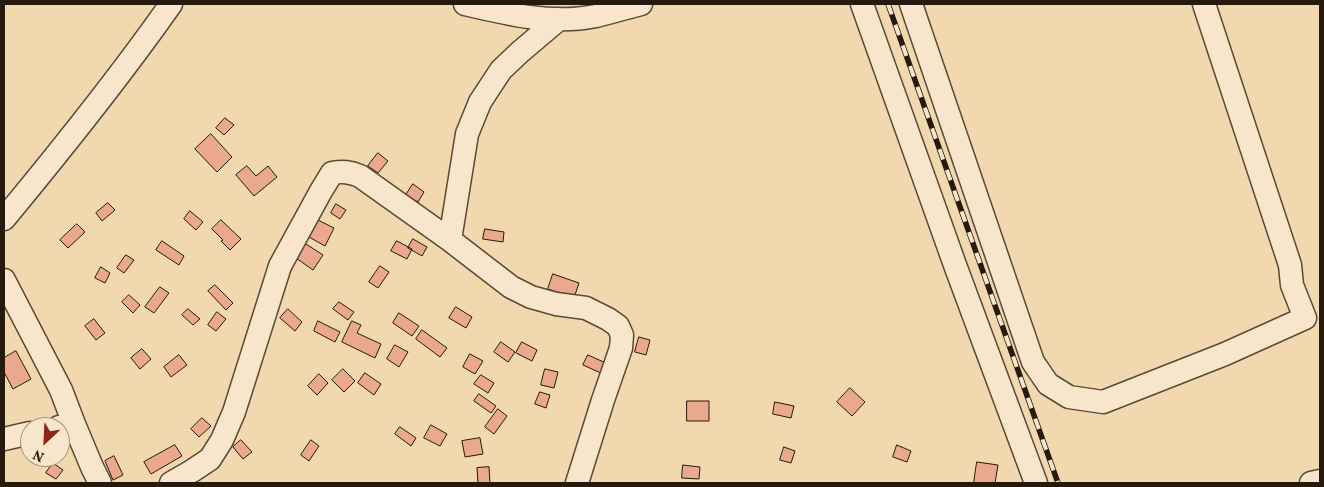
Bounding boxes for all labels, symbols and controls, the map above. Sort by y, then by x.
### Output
north arrow [20,417,70,467]
text: N [30,444,48,466]

